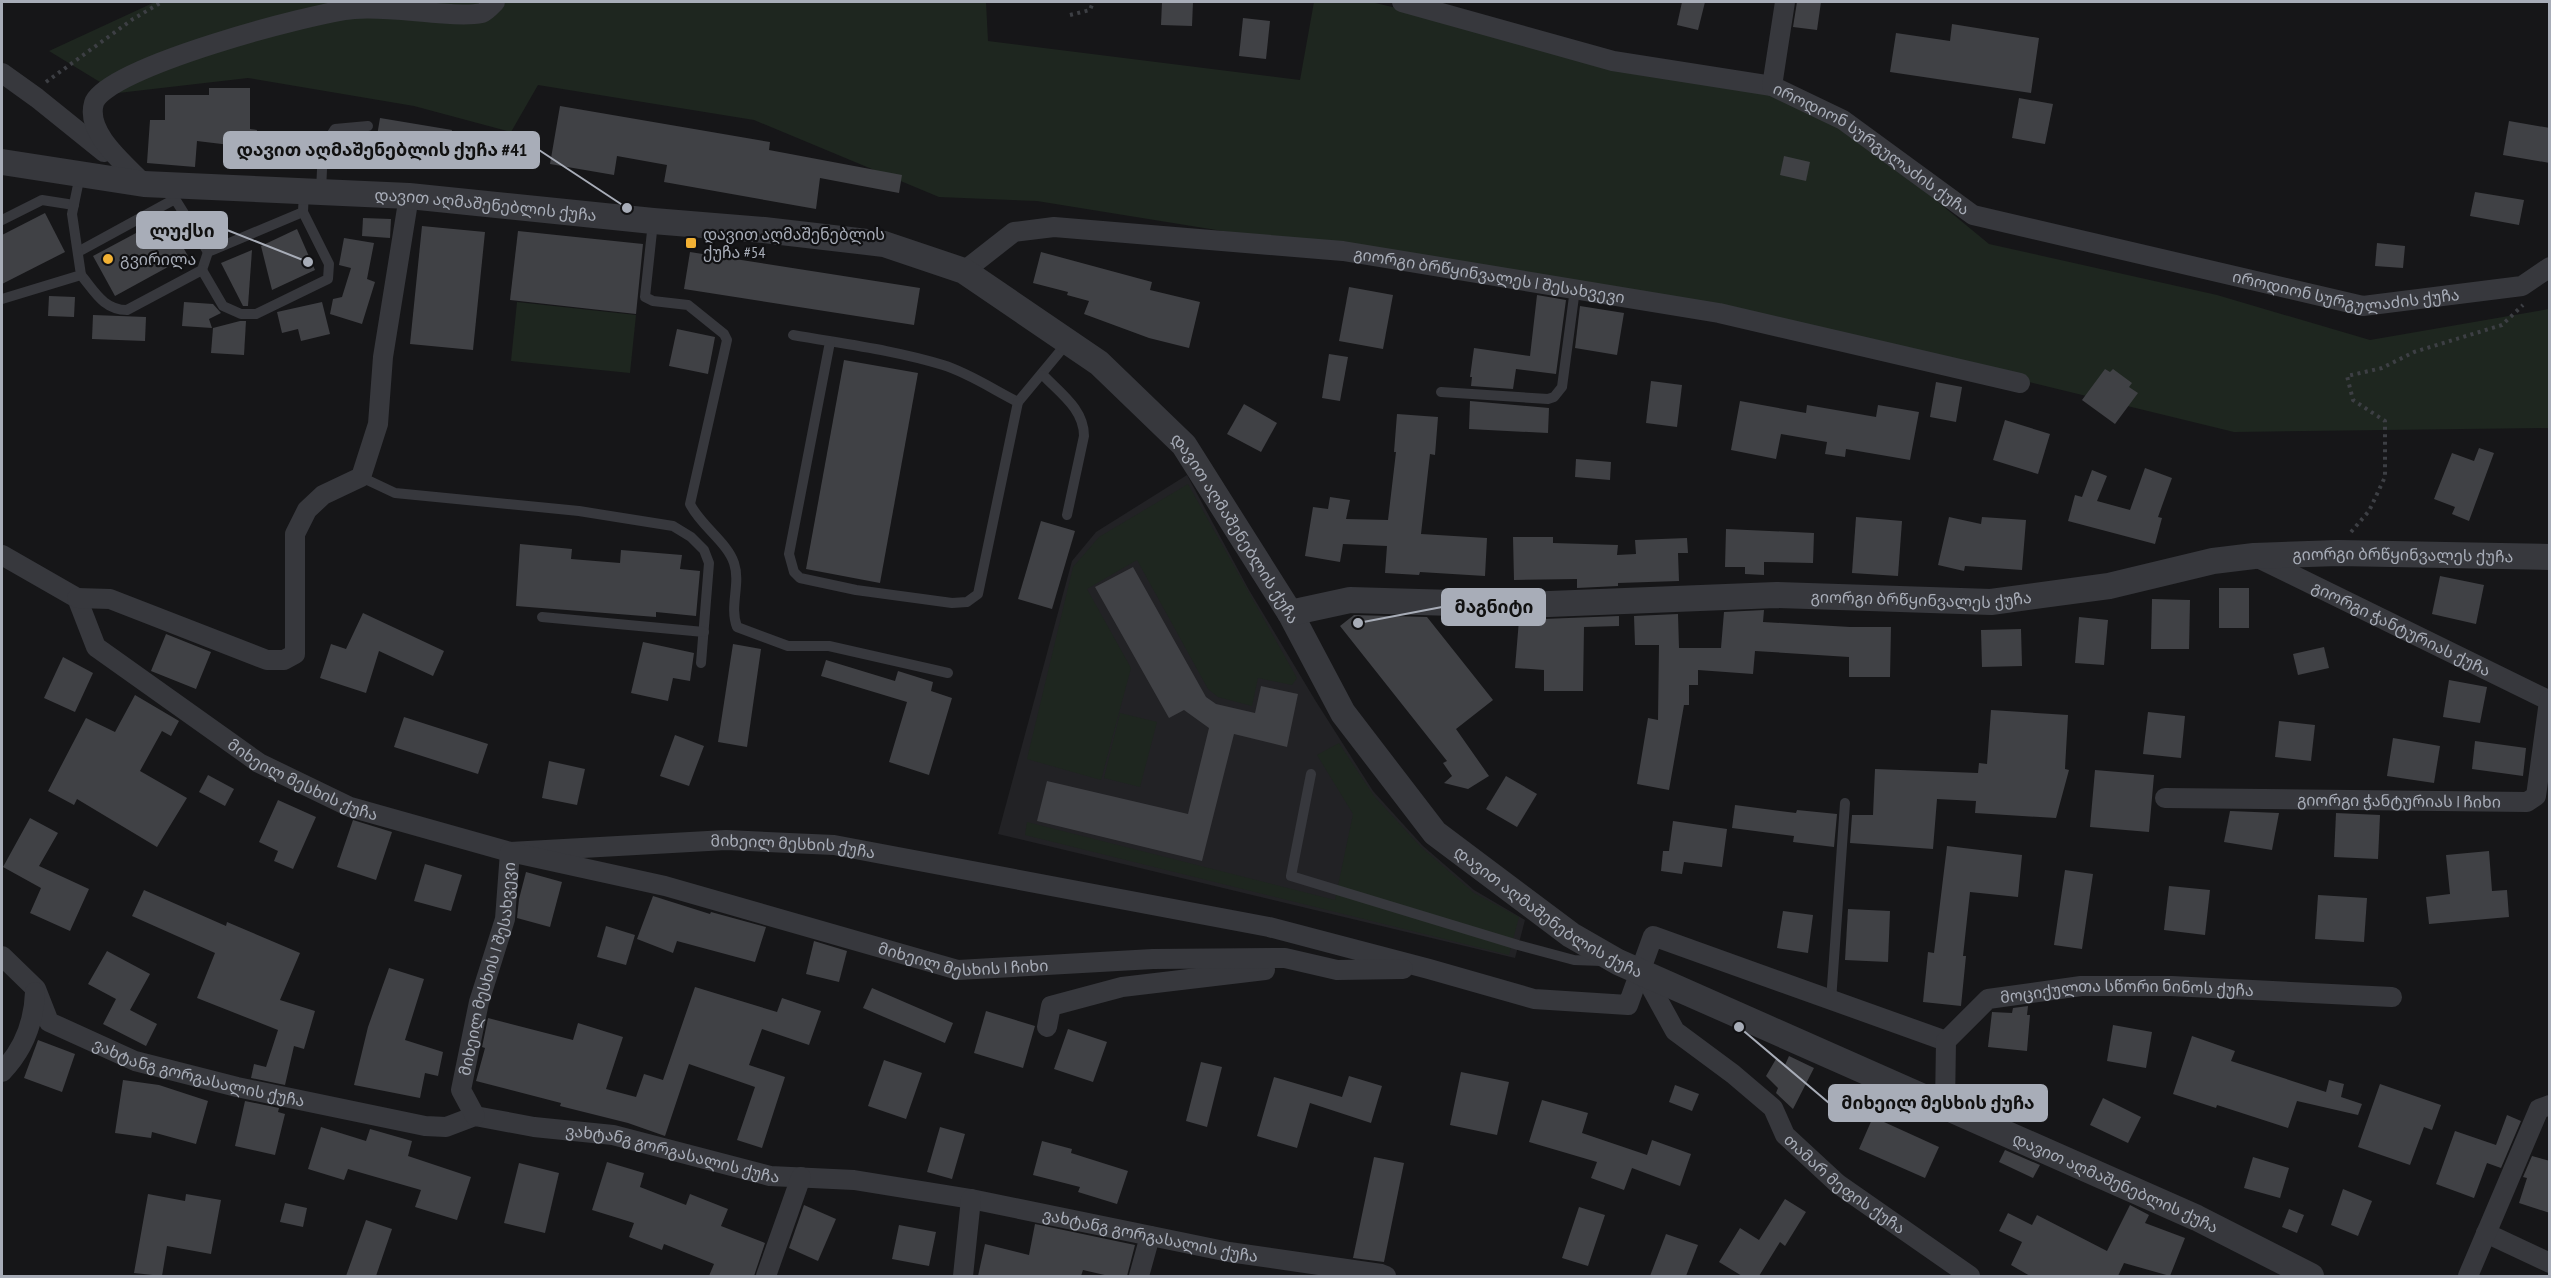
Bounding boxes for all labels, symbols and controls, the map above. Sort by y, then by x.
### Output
street label: იროდიონ სურგულაძის ქუჩა [1770,78,1974,219]
callout: დავით აღმაშენებლის ქუჩა #41 [224,132,539,168]
text: დავით აღმაშენებლის ქუჩა #41 [237,138,527,161]
street label: დავით აღმაშენებლის ქუჩა [374,184,598,225]
callout: ლუქსი [137,212,227,248]
text: ლუქსი [149,219,215,242]
place label: დავით აღმაშენებლის ქუჩა #54 [703,224,885,262]
marker: დავით აღმაშენებლის ქუჩა #54 [684,236,698,250]
street label: გიორგი ბრწყინვალეს I შესახვევი [1352,243,1626,307]
place label: გვირილა [120,249,196,270]
marker: გვირილა [101,252,115,266]
street label: იროდიონ სურგულაძის ქუჩა [2231,266,2461,317]
street label: დავით აღმაშენებლის ქუჩა [1166,428,1304,627]
street label: გიორგი ბრწყინვალეს ქუჩა [2292,543,2514,566]
street label: გიორგი ჭანტურიას ქუჩა [2309,576,2494,680]
street label: გიორგი ბრწყინვალეს ქუჩა [1810,586,2033,612]
callout: მაგნიტი [1442,589,1545,625]
text: მაგნიტი [1455,595,1534,618]
street label: მიხეილ მესხის ქუჩა [224,734,380,824]
street label: გიორგი ჭანტურიას I ჩიხი [2297,789,2501,812]
street label: მიხეილ მესხის ქუჩა [710,830,877,863]
street label: დავით აღმაშენებლის ქუჩა [1450,841,1646,982]
street label: მიხეილ მესხის I შესახვევი [454,861,519,1077]
street label: მიხეილ მესხის I ჩიხი [876,938,1049,981]
street label: მოციქულთა სწორი ნინოს ქუჩა [1999,976,2254,1007]
street label: ვახტანგ გორგასალის ქუჩა [90,1033,307,1111]
callout: მიხეილ მესხის ქუჩა [1829,1085,2047,1121]
text: მიხეილ მესხის ქუჩა [1841,1091,2035,1114]
street label: ვახტანგ გორგასალის ქუჩა [565,1120,780,1186]
street label: დავით აღმაშენებლის ქუჩა [2010,1128,2222,1237]
street label: თამარ მეფის ქუჩა [1780,1129,1909,1238]
street label: ვახტანგ გორგასალის ქუჩა [1041,1204,1260,1266]

